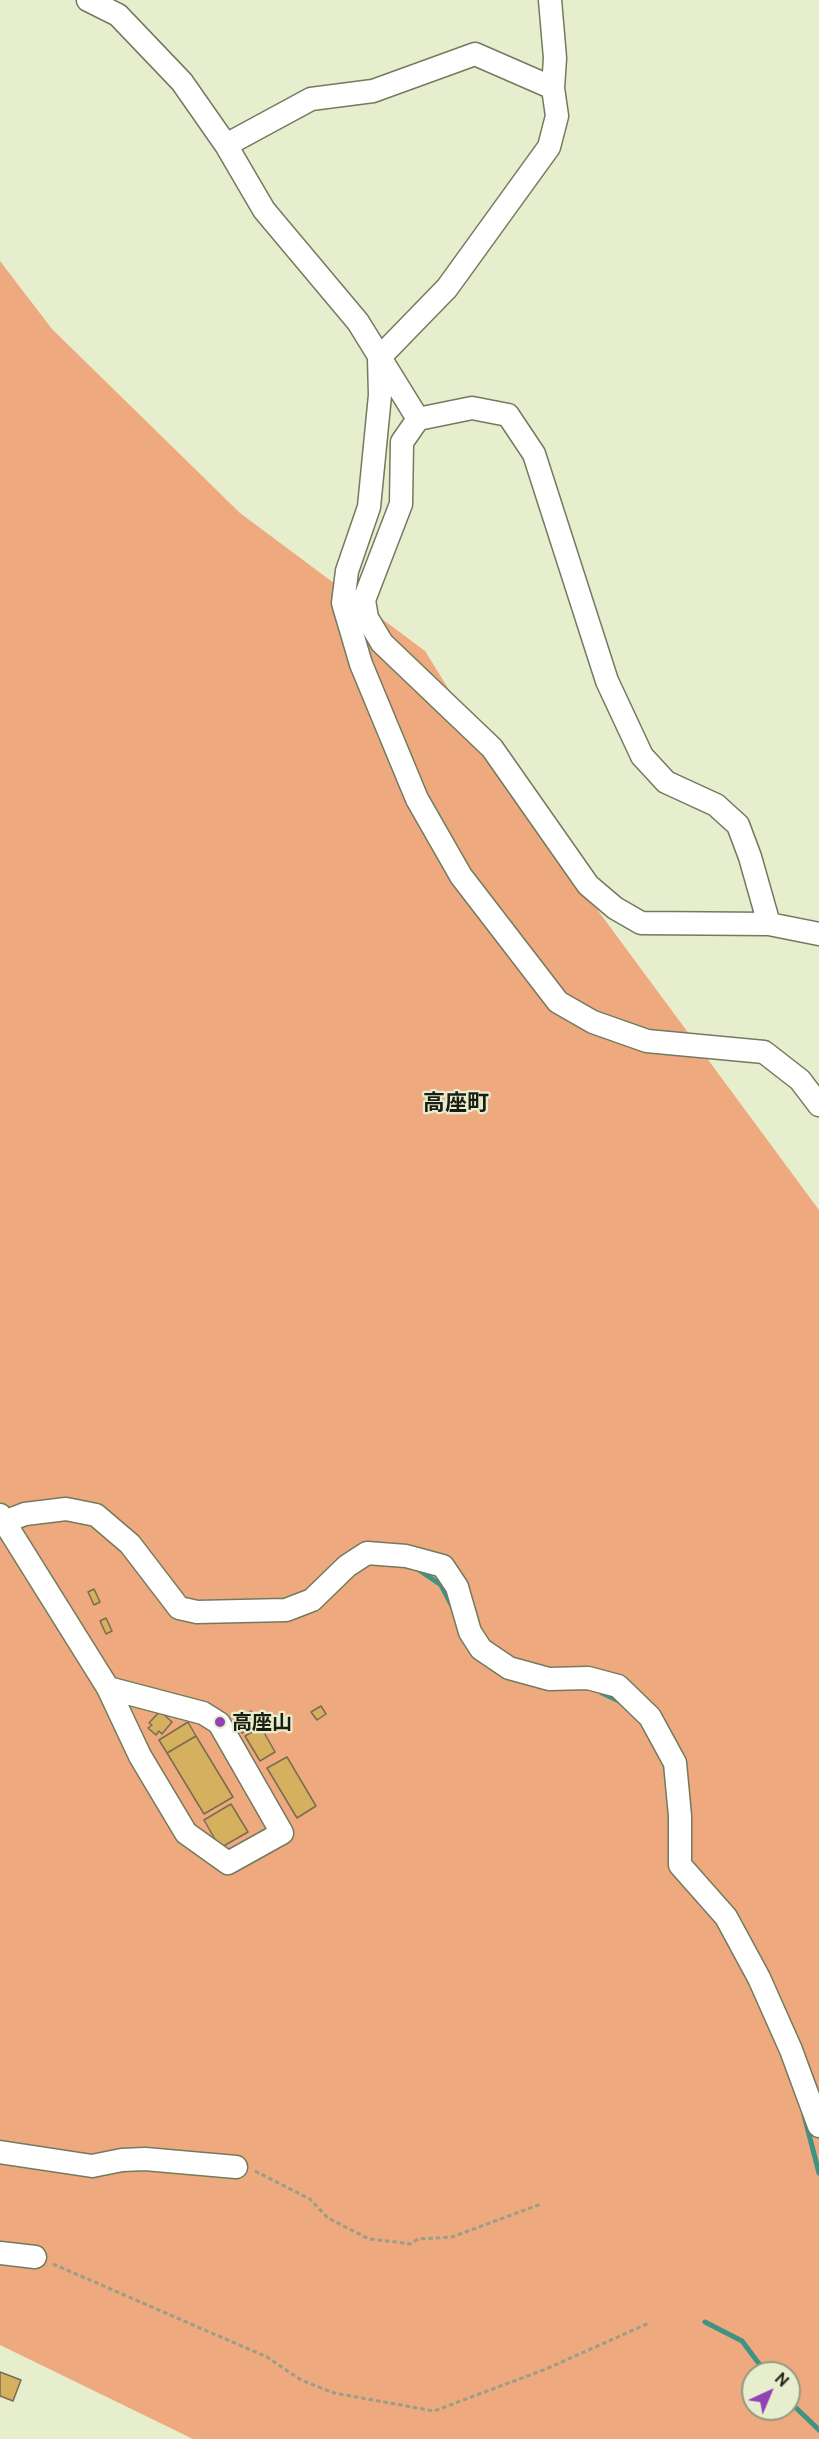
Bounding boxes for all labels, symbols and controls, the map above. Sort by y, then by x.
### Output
district label: 高座町 [423,1090,489,1116]
place label: 高座山 [232,1710,292,1734]
marker: 高座山 [213,1715,227,1729]
north arrow [741,2361,801,2421]
text: N [772,2369,793,2390]

